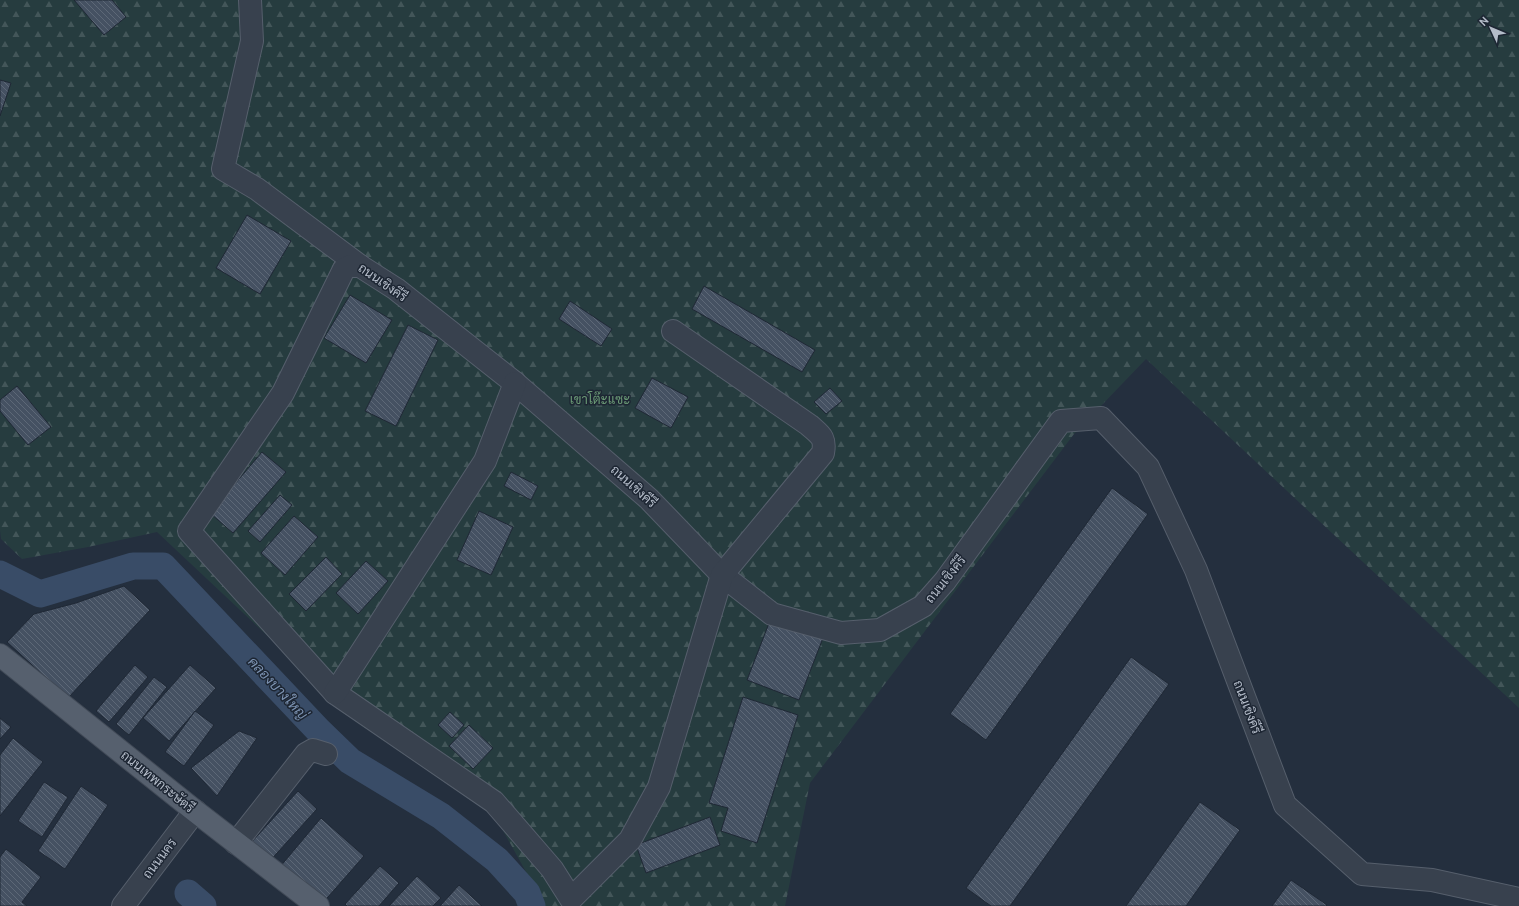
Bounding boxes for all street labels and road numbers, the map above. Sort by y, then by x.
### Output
street label: ถนนเชิงคีรี [355,259,411,305]
street label: ถนนเชิงคีรี [608,461,661,511]
street label: ถนนเชิงคีรี [920,552,969,606]
street label: ถนนเชิงคีรี [1230,678,1266,736]
street label: ถนนเทพกระษัตรี [118,746,199,815]
street label: ถนนนคร [139,835,179,881]

